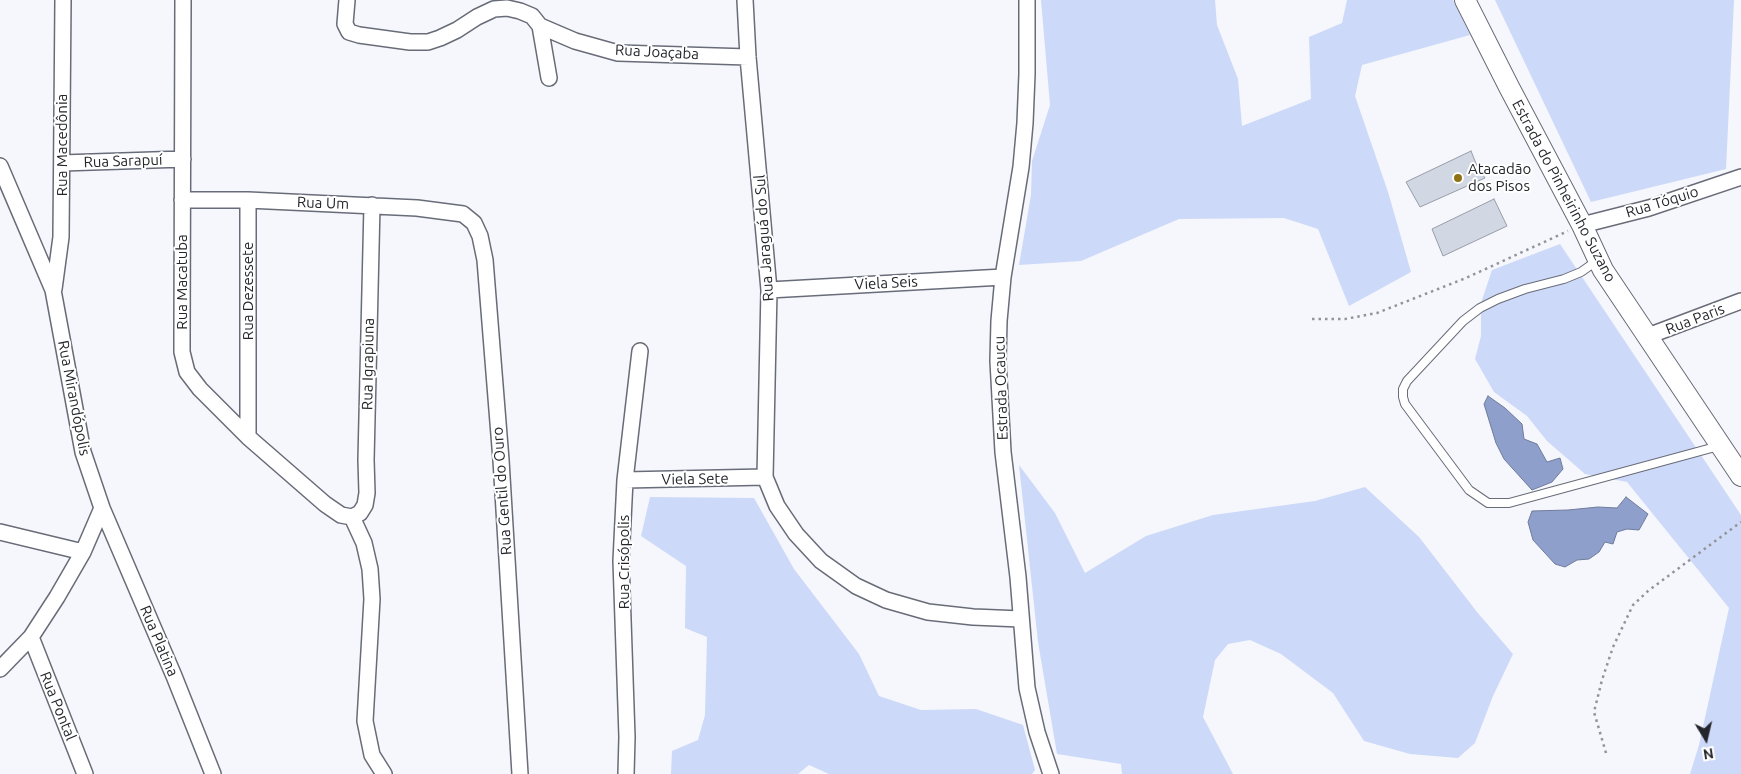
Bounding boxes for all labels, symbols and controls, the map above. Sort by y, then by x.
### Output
street label: Rua Joaçaba [615,41,699,63]
street label: Rua Macedônia [53,94,71,196]
street label: Estrada do Pinheirinho Suzano [1508,97,1620,285]
street label: Rua Sarapuí [83,151,163,171]
place label: Atacadão dos Pisos [1468,160,1531,195]
marker: Atacadão dos Pisos [1452,172,1464,184]
street label: Rua Jaraguá do Sul [751,174,777,302]
street label: Rua Tóquio [1623,182,1701,222]
street label: Rua Um [297,193,349,213]
street label: Rua Macatuba [173,234,191,330]
street label: Rua Dezessete [239,242,257,340]
street label: Viela Seis [854,272,918,294]
street label: Rua Paris [1663,300,1727,338]
street label: Rua Igrapiuna [358,318,378,410]
street label: Estrada Ocaucu [990,335,1012,441]
street label: Rua Mirandópolis [54,339,94,457]
street label: Rua Gentil do Ouro [489,426,515,556]
street label: Viela Sete [661,469,729,489]
street label: Rua Crisópolis [615,515,633,609]
street label: Rua Platina [136,603,182,679]
street label: Rua Pontal [36,669,80,743]
north arrow [1681,714,1731,764]
text: N [1702,745,1715,763]

